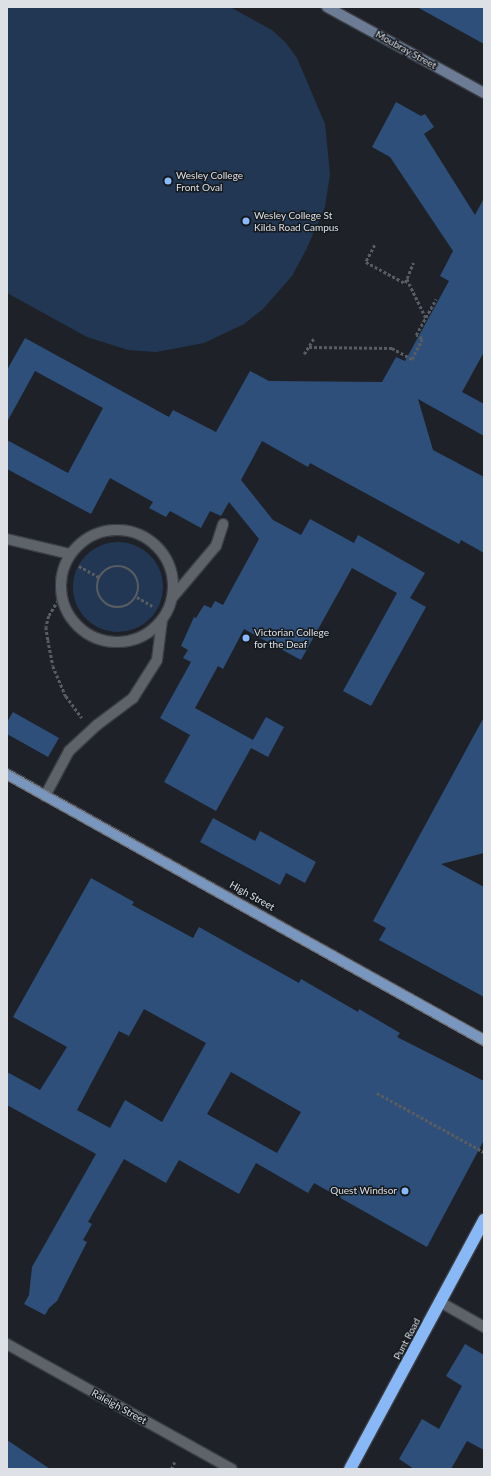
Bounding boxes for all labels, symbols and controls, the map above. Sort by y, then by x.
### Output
street label: Moubray Street [373,28,439,72]
place label: Wesley College Front Oval [176,169,243,192]
marker: Wesley College Front Oval [163,176,173,186]
place label: Wesley College St Kilda Road Campus [254,209,339,232]
marker: Wesley College St Kilda Road Campus [241,216,251,226]
place label: Victorian College for the Deaf [254,626,329,650]
marker: Victorian College for the Deaf [241,633,251,643]
street label: High Street [227,879,277,913]
place label: Quest Windsor [330,1185,397,1197]
marker: Quest Windsor [400,1186,410,1196]
street label: Punt Road [391,1316,423,1362]
street label: Raleigh Street [89,1387,149,1427]

